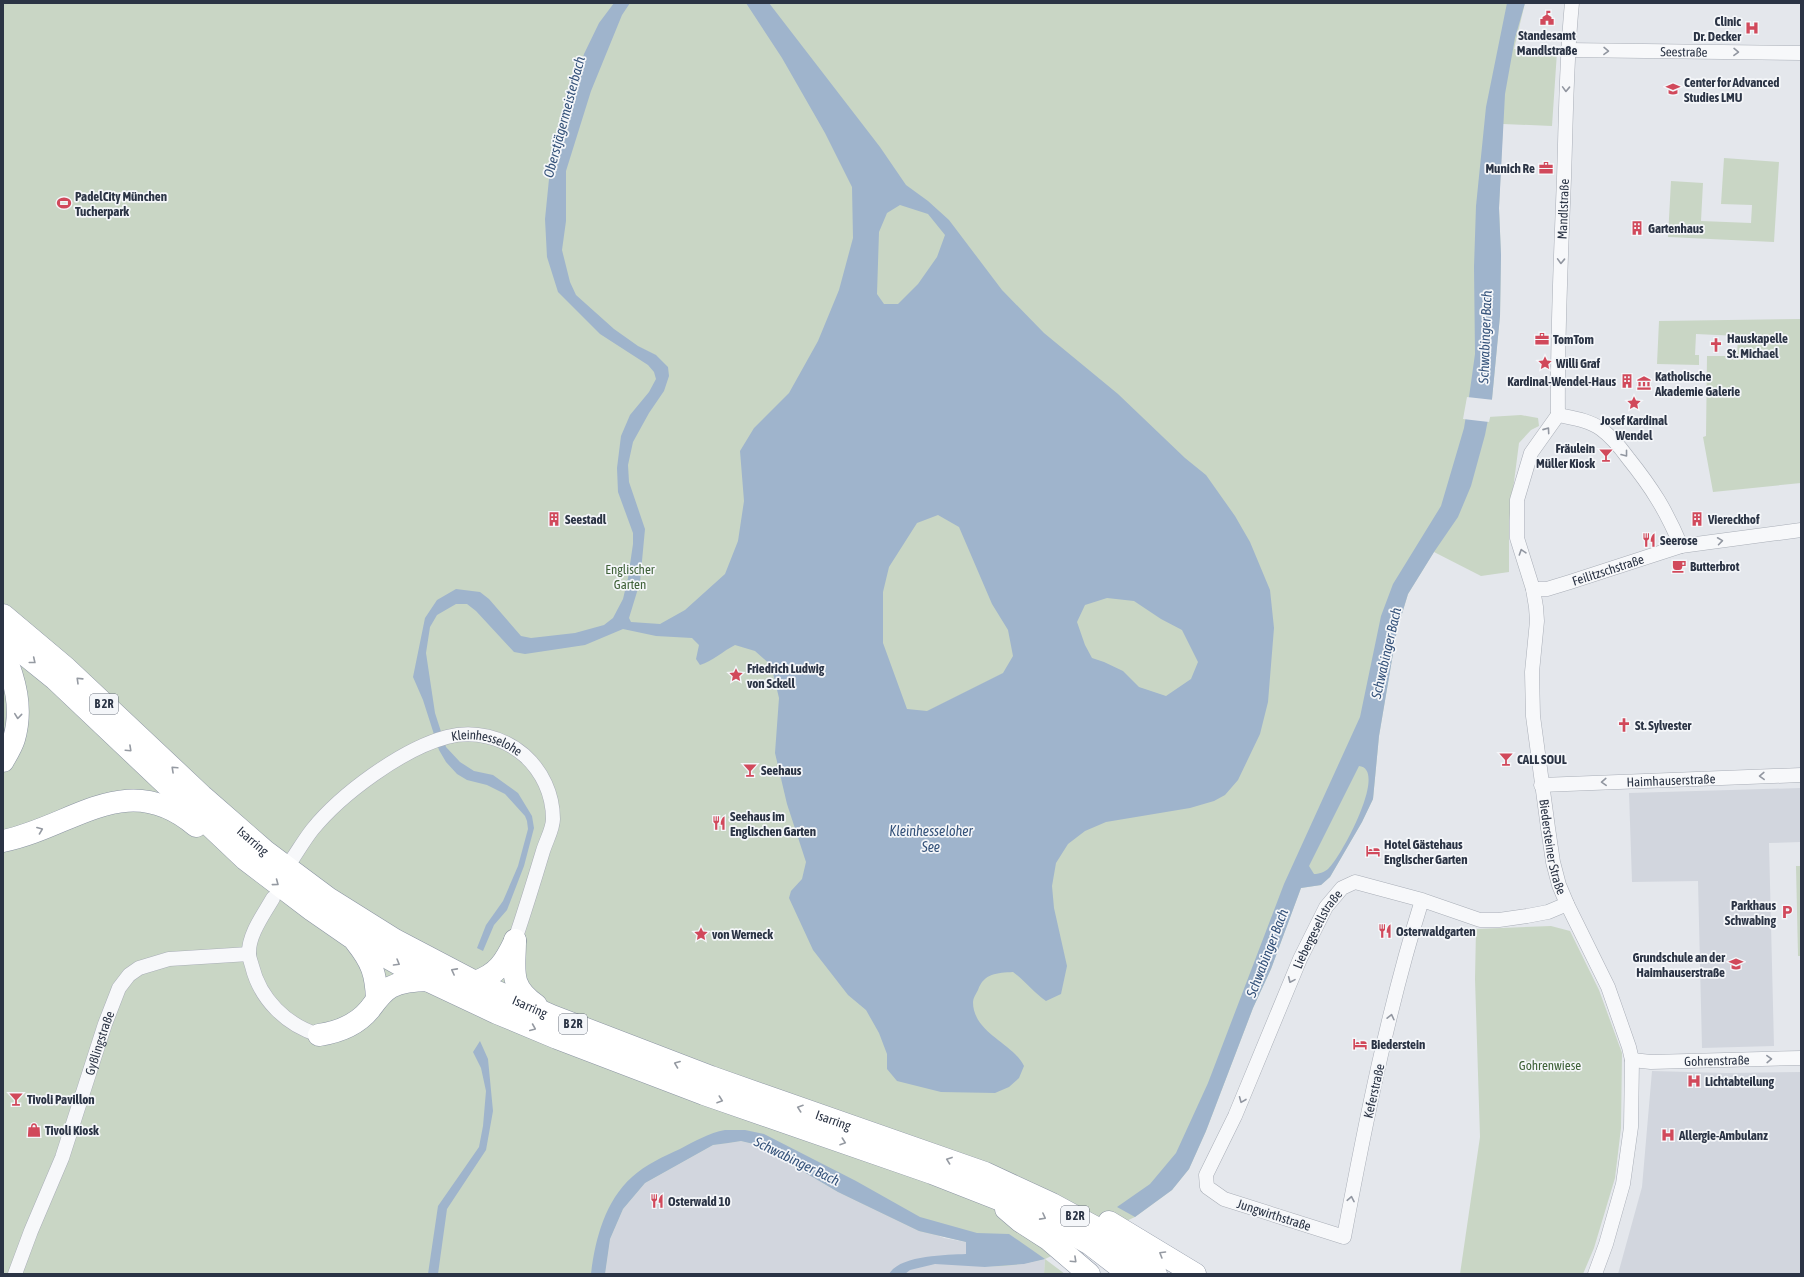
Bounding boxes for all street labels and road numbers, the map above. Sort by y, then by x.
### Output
street label: Seestraße [1660,44,1708,59]
street label: Mandlstraße [1554,178,1571,240]
street label: Feilitzschstraße [1570,551,1646,588]
road number: B 2R [90,694,118,714]
street label: Kleinhesselohe [450,727,525,759]
street label: Haimhauserstraße [1626,771,1716,789]
street label: Biedersteiner Straße [1537,798,1570,897]
street label: Isarring [234,823,272,859]
street label: Liebergesellstraße [1289,886,1345,971]
street label: Isarring [510,992,550,1021]
street label: Gyßlingstraße [82,1009,117,1077]
road number: B 2R [559,1014,587,1034]
street label: Gohrenstraße [1684,1052,1750,1069]
street label: Keferstraße [1360,1062,1388,1120]
street label: Isarring [814,1107,854,1133]
street label: Jungwirthstraße [1235,1196,1313,1234]
road number: B 2R [1061,1206,1089,1226]

